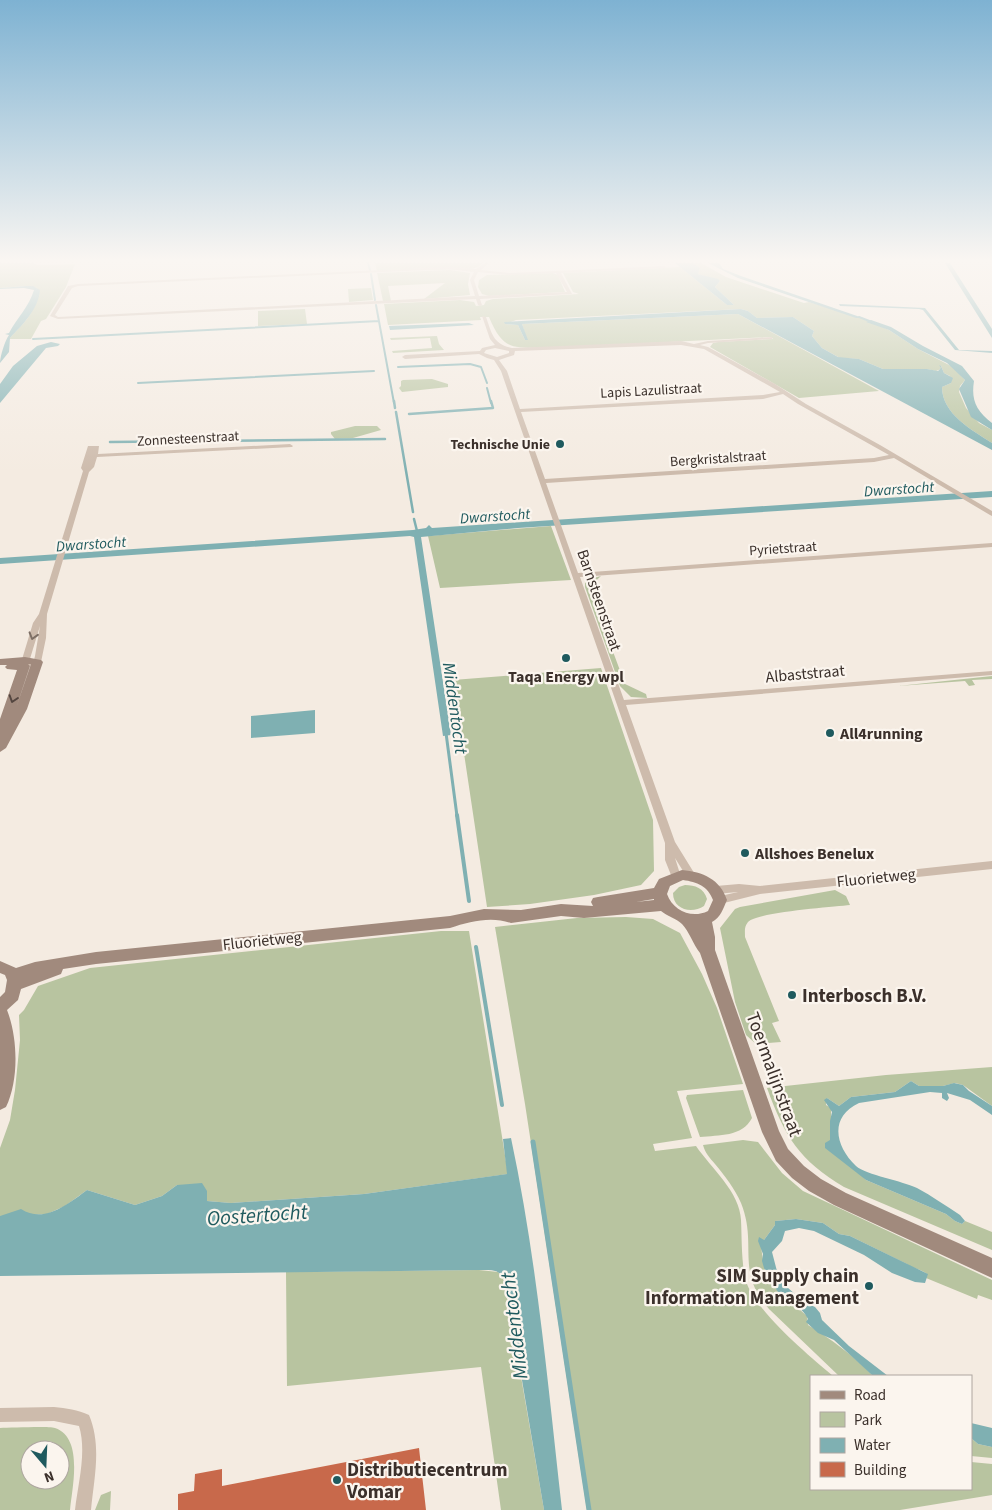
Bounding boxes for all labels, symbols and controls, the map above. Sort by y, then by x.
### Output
street label: Lapis Lazulistraat [600,378,703,404]
street label: Zonnesteenstraat [136,426,240,452]
place label: Technische Unie [450,435,550,455]
marker: Technische Unie [554,438,566,450]
street label: Bergkristalstraat [669,446,767,472]
water label: Dwarstocht [863,476,936,502]
water label: Dwarstocht [459,503,532,529]
water label: Dwarstocht [55,531,128,557]
street label: Pyrietstraat [749,537,818,561]
street label: Barnsteenstraat [571,547,627,655]
one-way arrow [28,632,38,640]
marker: Taqa Energy wpl [560,652,572,664]
street label: Albaststraat [765,660,846,688]
water label: Middentocht [436,661,473,757]
place label: Taqa Energy wpl [508,666,624,688]
one-way arrow [9,695,19,703]
place label: All4running [839,723,923,745]
marker: All4running [824,727,836,739]
place label: Allshoes Benelux [754,843,874,865]
marker: Allshoes Benelux [739,847,751,859]
street label: Fluorietweg [836,863,917,893]
street label: Fluorietweg [222,926,303,956]
place label: Interbosch B.V. [802,983,927,1010]
marker: Interbosch B.V. [786,989,798,1001]
street label: Toermalijnstraat [739,1009,809,1141]
water label: Oostertocht [206,1196,309,1233]
place label: SIM Supply chain Information Management [645,1263,859,1312]
water label: Middentocht [492,1270,535,1381]
marker: SIM Supply chain Information Management [863,1280,875,1292]
legend [810,1375,972,1490]
text: Road [854,1385,886,1406]
text: Park [854,1410,883,1431]
text: Water [854,1435,891,1456]
north arrow [20,1440,70,1490]
place label: Distributiecentrum Vomar [346,1457,507,1506]
text: Building [854,1460,907,1481]
text: N [41,1465,57,1487]
marker: Distributiecentrum Vomar [331,1474,343,1486]

